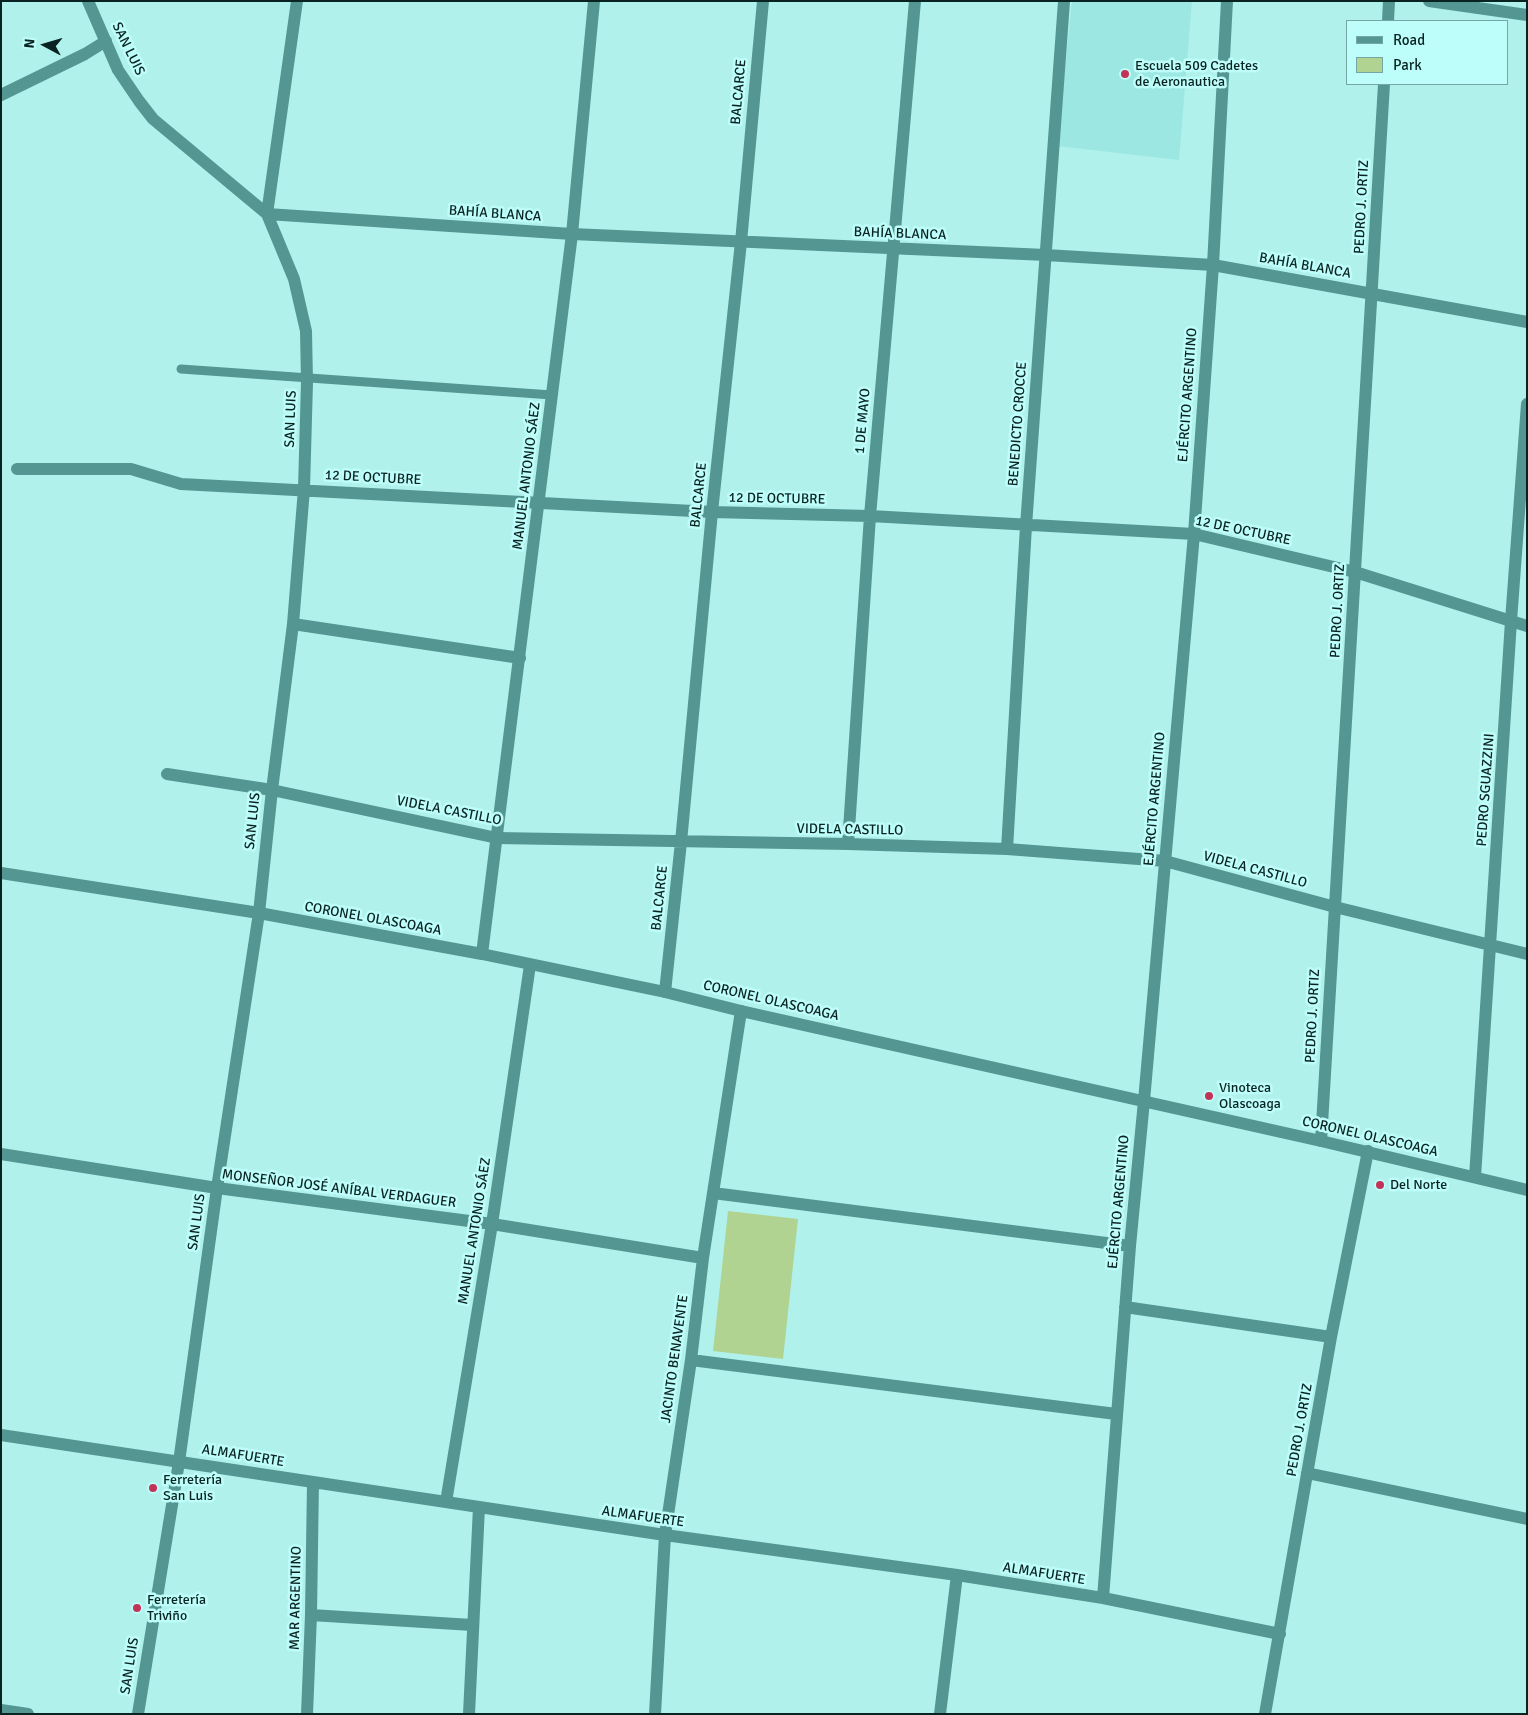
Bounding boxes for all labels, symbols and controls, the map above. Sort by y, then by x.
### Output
north arrow [20,20,70,70]
street label: SAN LUIS [108,20,148,78]
legend [1346,20,1508,85]
text: Road [1393,31,1425,49]
text: N [21,38,39,49]
text: Park [1393,56,1422,74]
place label: Escuela 509 Cadetes de Aeronautica [1135,58,1258,90]
street label: BALCARCE [728,59,750,125]
marker: Escuela 509 Cadetes de Aeronautica [1119,68,1131,80]
street label: PEDRO J. ORTIZ [1351,159,1373,255]
street label: BAHÍA BLANCA [448,202,542,226]
street label: BAHÍA BLANCA [853,224,947,244]
street label: BAHÍA BLANCA [1258,250,1352,282]
street label: EJÉRCITO ARGENTINO [1175,327,1201,463]
street label: BENEDICTO CROCCE [1005,361,1031,487]
street label: 1 DE MAYO [852,387,874,455]
street label: SAN LUIS [282,390,300,448]
street label: MANUEL ANTONIO SÁEZ [510,401,544,551]
street label: BALCARCE [687,462,711,528]
street label: 12 DE OCTUBRE [324,467,422,489]
street label: 12 DE OCTUBRE [728,490,826,508]
street label: 12 DE OCTUBRE [1194,513,1292,549]
street label: PEDRO J. ORTIZ [1327,563,1349,659]
street label: EJÉRCITO ARGENTINO [1141,731,1169,867]
street label: PEDRO SGUAZZINI [1474,733,1498,847]
street label: SAN LUIS [242,792,264,850]
street label: VIDELA CASTILLO [395,793,503,829]
street label: VIDELA CASTILLO [797,821,903,839]
street label: VIDELA CASTILLO [1201,848,1309,892]
street label: BALCARCE [648,865,672,931]
street label: CORONEL OLASCOAGA [303,899,443,939]
street label: PEDRO J. ORTIZ [1302,968,1324,1064]
street label: CORONEL OLASCOAGA [702,977,840,1025]
place label: Vinoteca Olascoaga [1219,1080,1281,1112]
marker: Vinoteca Olascoaga [1203,1090,1215,1102]
street label: CORONEL OLASCOAGA [1301,1113,1439,1161]
street label: EJÉRCITO ARGENTINO [1105,1134,1133,1270]
street label: MANUEL ANTONIO SÁEZ [455,1156,495,1306]
street label: MONSEÑOR JOSÉ ANÍBAL VERDAGUER [221,1166,457,1212]
place label: Del Norte [1390,1177,1447,1193]
marker: Del Norte [1374,1179,1386,1191]
street label: SAN LUIS [185,1193,209,1251]
street label: JACINTO BENAVENTE [658,1294,692,1424]
street label: PEDRO J. ORTIZ [1284,1382,1316,1478]
street label: ALMAFUERTE [201,1441,285,1471]
place label: Ferretería San Luis [163,1472,222,1504]
marker: Ferretería San Luis [147,1482,159,1494]
street label: ALMAFUERTE [601,1503,685,1531]
street label: MAR ARGENTINO [287,1546,305,1650]
street label: ALMAFUERTE [1002,1559,1086,1589]
place label: Ferretería Triviño [147,1592,206,1624]
marker: Ferretería Triviño [131,1602,143,1614]
street label: SAN LUIS [117,1636,143,1696]

